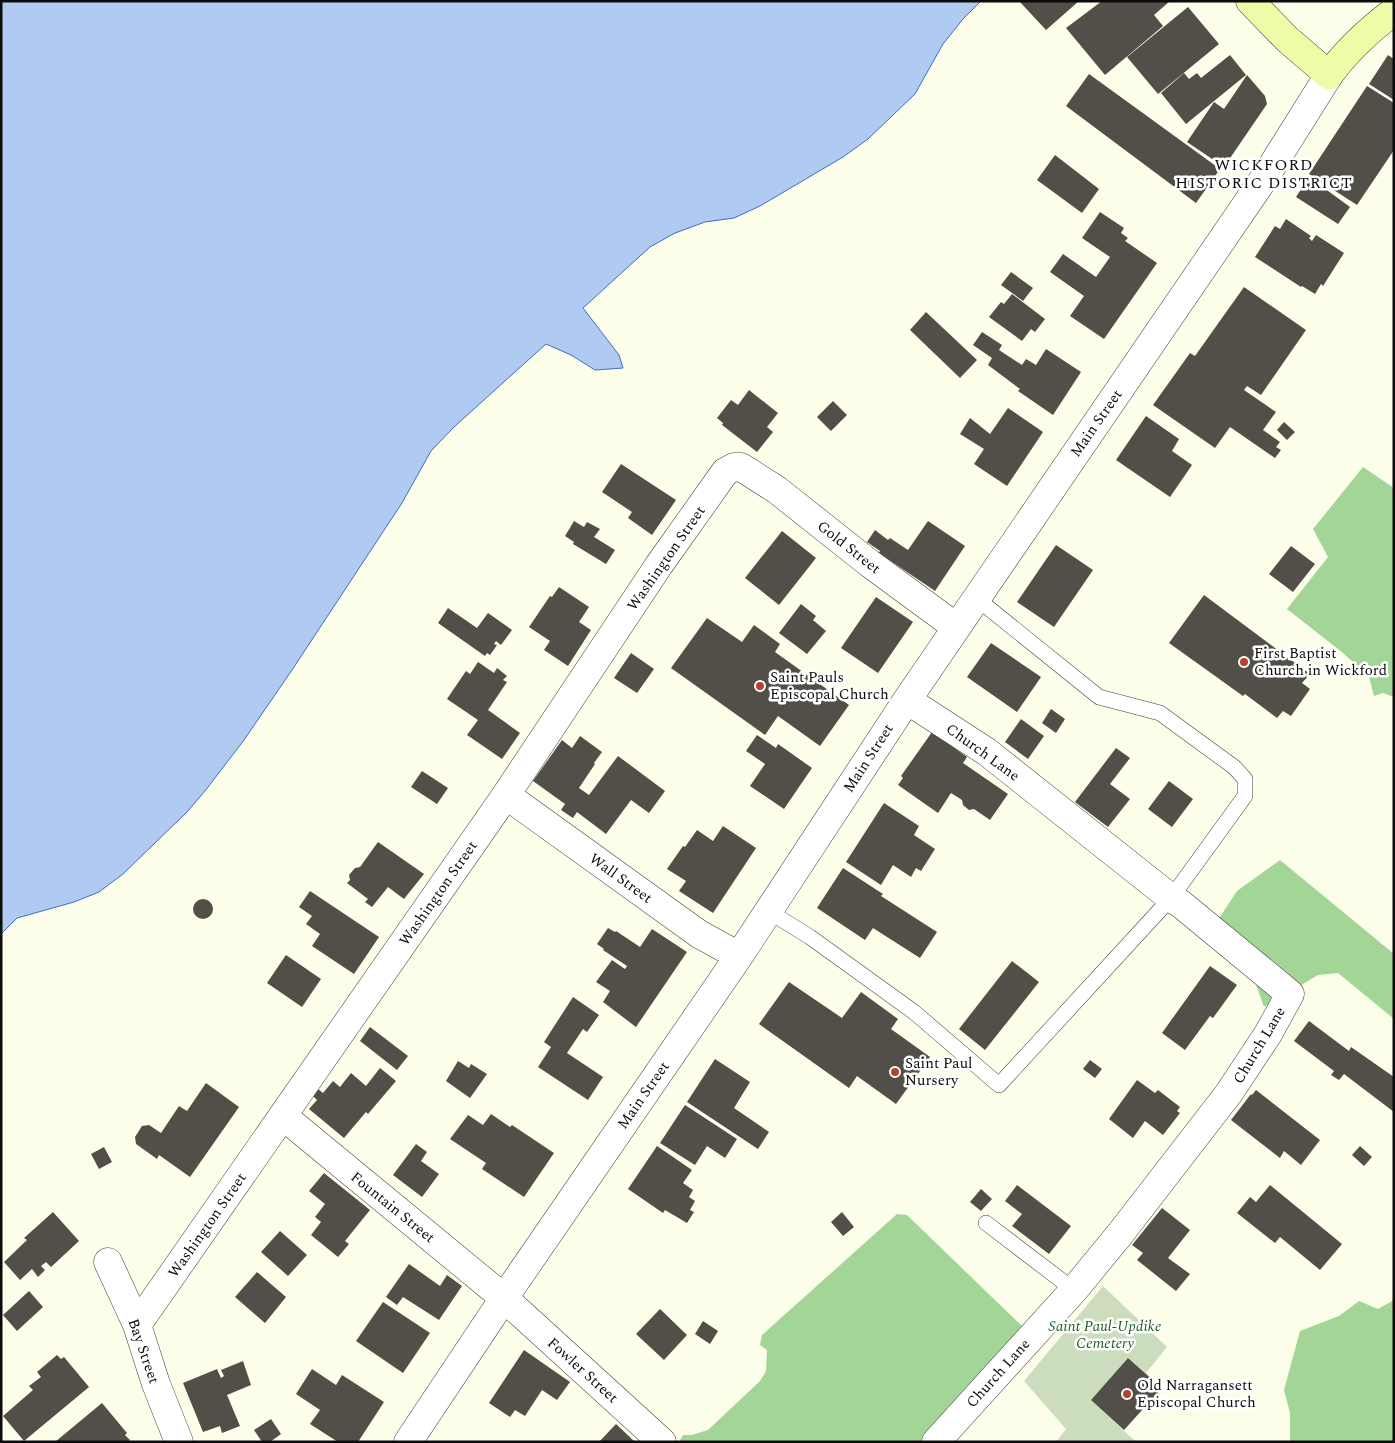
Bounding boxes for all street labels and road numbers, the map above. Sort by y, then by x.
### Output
street label: Main Street [1065,385,1128,462]
street label: Washington Street [622,501,711,616]
street label: Gold Street [812,515,886,580]
street label: Church Lane [941,718,1024,787]
street label: Main Street [837,719,899,797]
street label: Washington Street [394,836,483,951]
street label: Wall Street [584,847,657,909]
street label: Church Lane [1227,1002,1292,1088]
street label: Main Street [612,1057,675,1134]
street label: Fountain Street [345,1166,440,1249]
street label: Washington Street [163,1168,252,1283]
street label: Bay Street [122,1316,165,1387]
street label: Fowler Street [542,1332,623,1409]
street label: Church Lane [961,1334,1036,1413]

